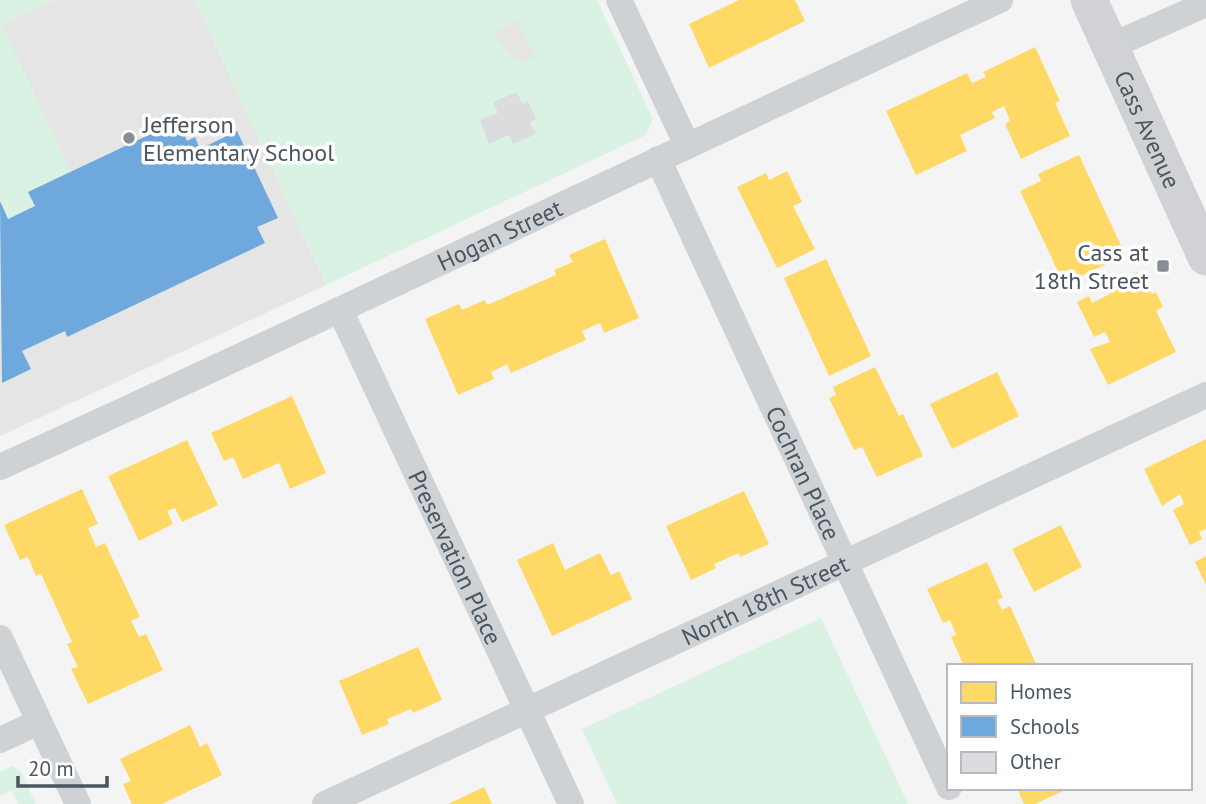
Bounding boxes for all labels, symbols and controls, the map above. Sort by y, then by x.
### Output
street label: Cass Avenue [1108,65,1188,193]
place label: Jefferson Elementary School [142,109,334,168]
marker: Jefferson Elementary School [121,130,137,146]
street label: Hogan Street [432,192,567,277]
place label: Cass at 18th Street [1034,237,1149,296]
marker: Cass at 18th Street [1155,258,1171,274]
street label: Cochran Place [759,401,848,545]
street label: Preservation Place [402,465,510,649]
street label: North 18th Street [676,548,853,652]
legend [947,664,1192,790]
text: Homes [1010,678,1072,705]
text: Schools [1010,713,1080,740]
scale bar [18,744,107,788]
text: Other [1010,748,1061,775]
text: 20 m [28,755,74,782]

